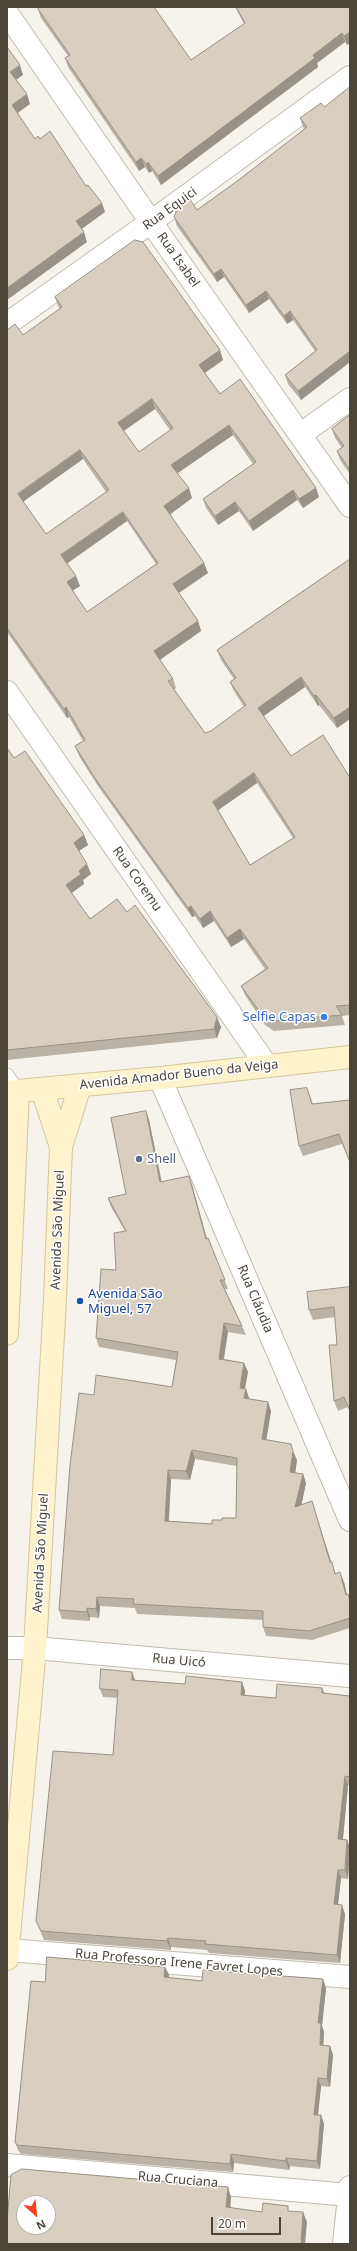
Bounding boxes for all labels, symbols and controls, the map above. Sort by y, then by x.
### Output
street label: Rua Equici [140,184,200,234]
street label: Rua Isabel [153,230,203,290]
street label: Rua Coremu [109,844,165,914]
place label: Selfie Capas [243,1009,316,1025]
marker: Selfie Capas [319,1012,329,1022]
street label: Avenida Amador Bueno da Veiga [79,1057,279,1093]
place label: Shell [147,1151,176,1167]
marker: Shell [134,1154,144,1164]
street label: Avenida São Miguel [48,1170,68,1290]
street label: Rua Cláudia [234,1263,276,1335]
place label: Avenida São Miguel, 57 [88,1286,163,1317]
marker: Avenida São Miguel, 57 [75,1296,85,1306]
street label: Avenida São Miguel [30,1493,52,1613]
street label: Rua Uicó [152,1651,206,1671]
street label: Rua Professora Irene Favret Lopes [74,1946,284,1980]
street label: Rua Cruciana [137,2169,219,2191]
north arrow [16,2195,56,2235]
scale bar [213,2209,283,2235]
text: 20 m [218,2215,246,2232]
text: N [34,2217,49,2234]

